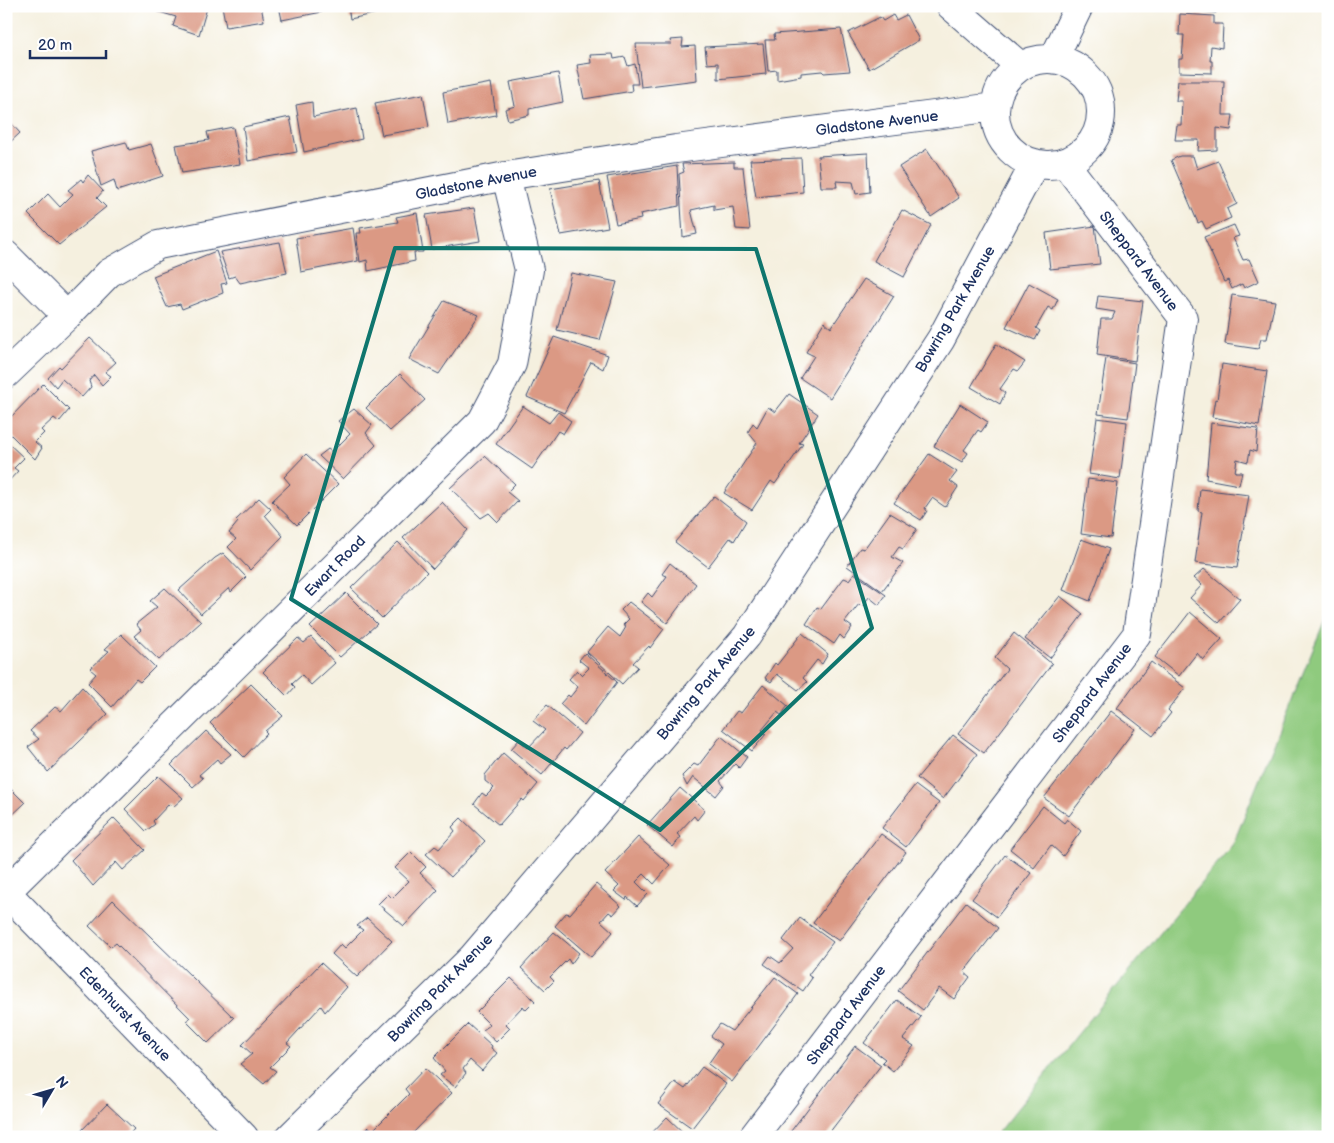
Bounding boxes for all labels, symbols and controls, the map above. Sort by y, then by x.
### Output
scale bar [30,28,106,60]
text: 20 m [38,36,72,55]
street label: Gladstone Avenue [815,107,940,140]
street label: Gladstone Avenue [414,162,539,205]
street label: Sheppard Avenue [1095,208,1182,315]
street label: Bowring Park Avenue [911,242,1000,376]
street label: Ewart Road [301,532,370,601]
street label: Bowring Park Avenue [653,622,760,744]
street label: Sheppard Avenue [1049,639,1136,747]
street label: Bowring Park Avenue [384,930,497,1047]
street label: Sheppard Avenue [803,961,890,1069]
street label: Edenhurst Avenue [75,963,175,1066]
north arrow [28,1066,78,1116]
text: N [52,1073,72,1092]

